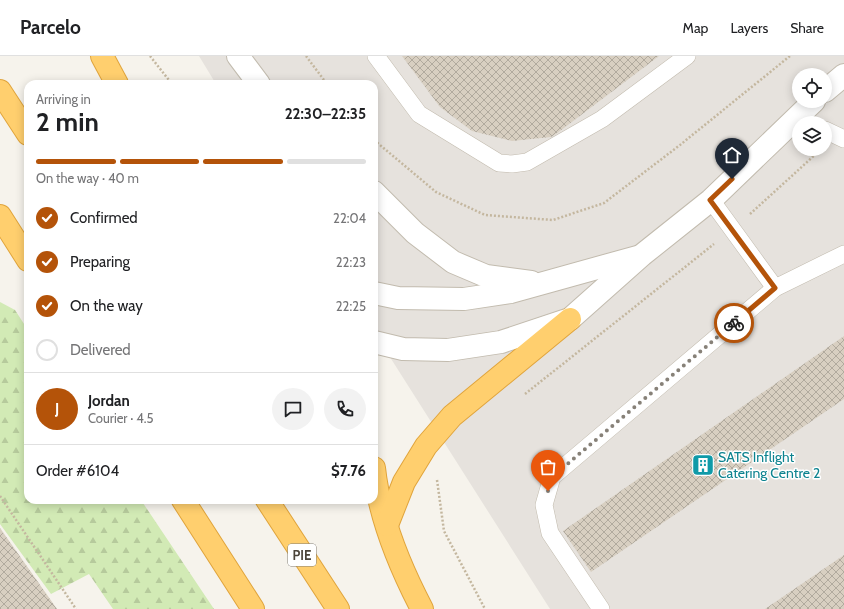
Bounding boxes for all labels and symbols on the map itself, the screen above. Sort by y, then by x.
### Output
pin [715,138,749,179]
courier [714,303,754,343]
place label: SATS Inflight Catering Centre 2 [718,448,820,482]
pin [531,450,565,491]
building icon: SATS Inflight Catering Centre 2 [690,452,716,478]
road number: PIE [288,544,316,566]

